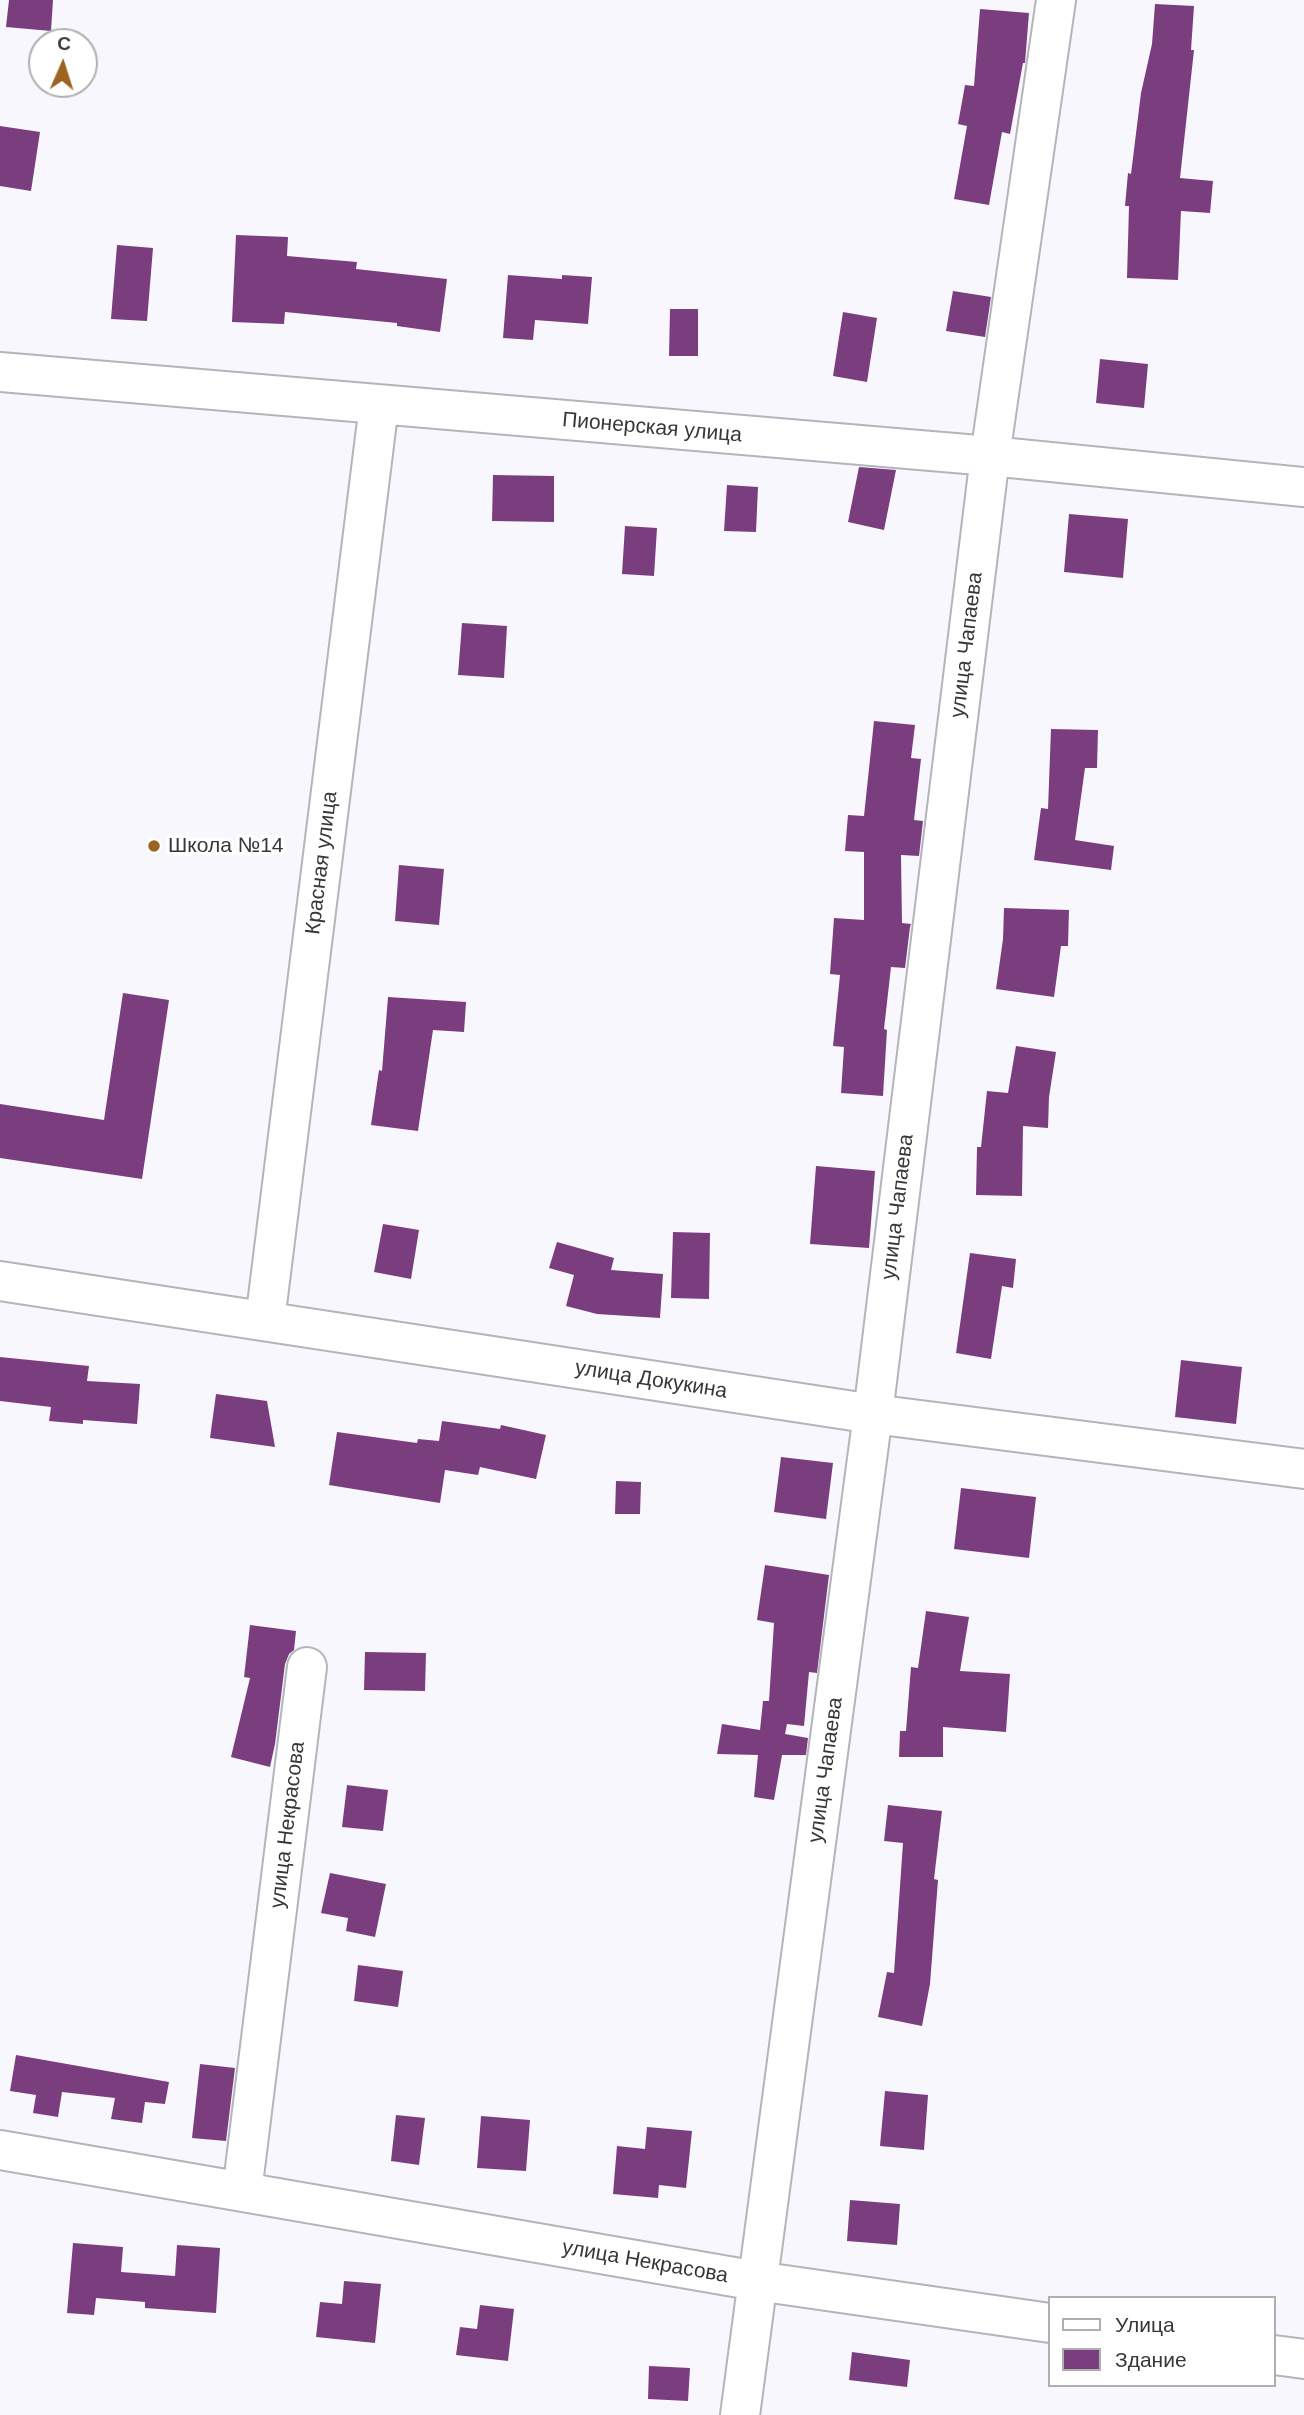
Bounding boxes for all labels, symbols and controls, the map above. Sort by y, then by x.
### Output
north arrow [28,28,98,98]
text: С [57,33,71,54]
street label: Пионерская улица [561,408,743,448]
street label: улица Чапаева [946,571,988,719]
street label: Красная улица [301,790,343,936]
place label: Школа №14 [168,833,284,859]
marker: Школа №14 [146,838,162,854]
street label: улица Чапаева [877,1133,919,1281]
street label: улица Докукина [573,1356,729,1404]
street label: улица Чапаева [803,1696,849,1844]
street label: улица Некрасова [265,1740,311,1910]
street label: улица Некрасова [560,2235,730,2289]
legend [1048,2296,1276,2387]
text: Улица [1115,2313,1175,2336]
text: Здание [1115,2348,1187,2371]

